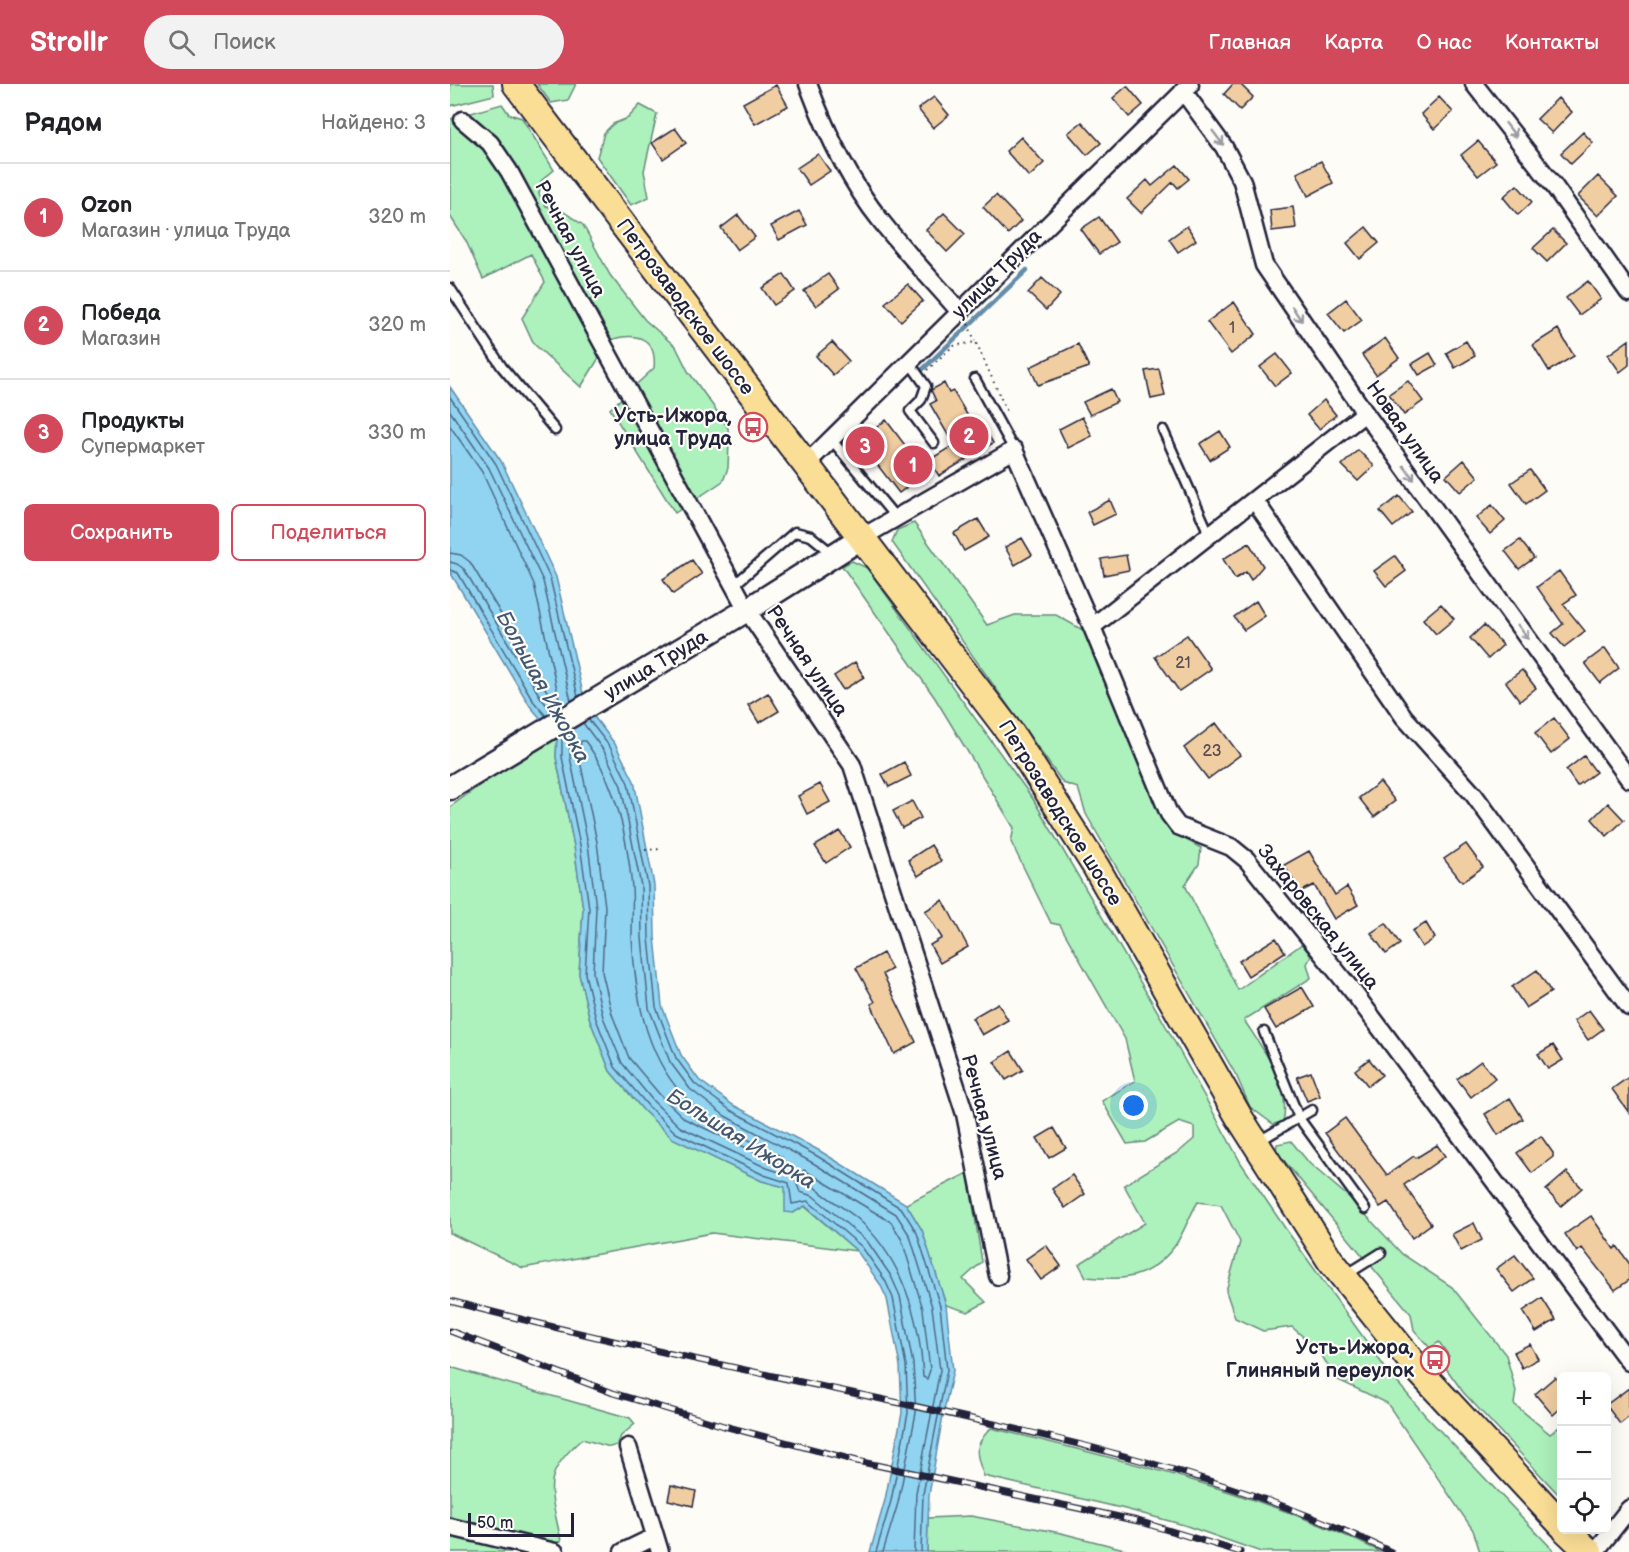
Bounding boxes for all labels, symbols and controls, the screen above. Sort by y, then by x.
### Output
search box [144,15,564,69]
text: Strollr [30,26,108,59]
icon: search [165,26,198,59]
text: Поиск [213,29,276,56]
text: Главная [1208,30,1291,55]
text: Карта [1324,30,1383,55]
text: О нас [1416,30,1472,55]
text: Контакты [1505,30,1599,55]
text: Рядом [24,108,102,139]
text: Найдено: 3 [321,111,426,135]
one-way arrow [1504,122,1517,138]
one-way arrow [1211,130,1224,146]
street label: Речная улица [529,176,611,302]
text: Ozon [81,192,132,219]
text: 1 [39,205,48,229]
text: 320 m [368,205,426,229]
street label: Петрозаводское шоссе [611,214,759,400]
text: Магазин · улица Труда [81,219,291,243]
street label: улица Труда [947,224,1047,324]
text: Победа [81,300,160,327]
one-way arrow [1291,305,1303,321]
text: 2 [38,313,49,337]
text: 320 m [368,313,426,337]
house number: 1 [1229,319,1235,338]
text: Магазин [81,327,161,351]
street label: Новая улица [1361,376,1449,488]
place label: Усть-Ижора, улица Труда [614,404,732,451]
text: Продукты [81,408,185,435]
bus stop icon: Усть-Ижора, улица Труда [737,411,769,443]
pin: 2 [950,414,988,458]
text: 3 [38,421,49,445]
text: 330 m [368,421,426,445]
pin: 3 [846,424,884,469]
text: Супермаркет [81,435,205,459]
pin: 1 [894,442,932,488]
one-way arrow [1403,465,1415,481]
button: Сохранить [24,504,219,561]
button: Поделиться [231,504,426,561]
street label: Речная улица [761,601,853,721]
water label: Большая Ижорка [491,606,595,768]
one-way arrow [1517,623,1529,639]
street label: улица Труда [600,625,712,705]
house number: 21 [1175,654,1191,673]
street label: Петрозаводское шоссе [993,716,1127,910]
house number: 23 [1203,742,1222,761]
street label: Захаровская улица [1252,839,1384,995]
street label: Речная улица [956,1052,1012,1183]
water label: Большая Ижорка [662,1083,820,1195]
your location [1119,1091,1148,1120]
place label: Усть-Ижора, Глиняный переулок [1226,1336,1414,1383]
bus stop icon: Усть-Ижора, Глиняный переулок [1419,1344,1451,1376]
map controls [1557,1372,1611,1534]
button: + [1557,1372,1611,1426]
button: − [1557,1426,1611,1480]
button: locate [1557,1480,1611,1534]
scale bar [468,1510,574,1538]
text: 50 m [477,1514,513,1533]

